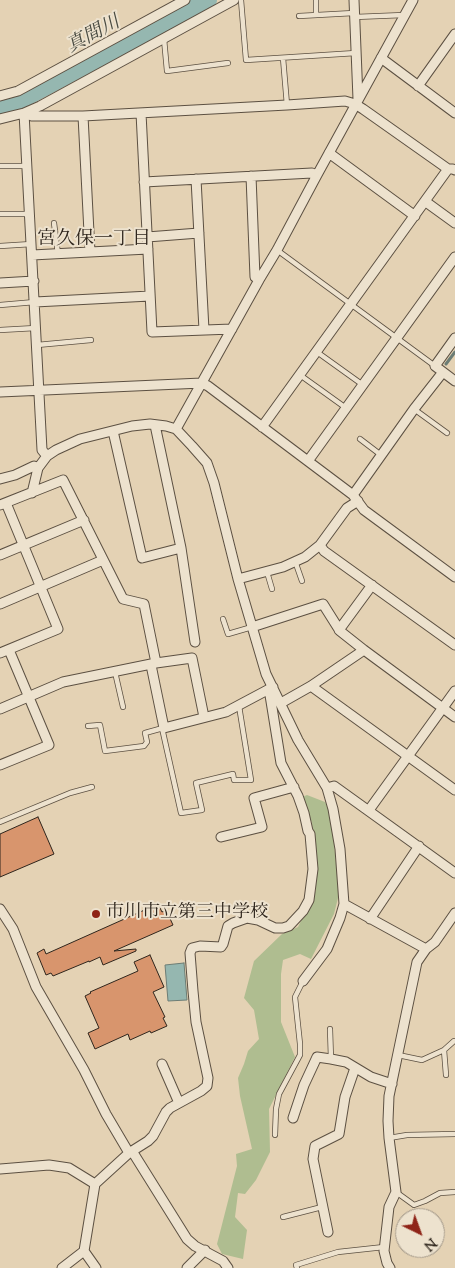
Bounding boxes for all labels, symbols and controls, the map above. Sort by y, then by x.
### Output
water label: 真間川 [63,13,125,59]
district label: 宮久保一丁目 [37,230,151,252]
place label: 市川市立第三中学校 [106,903,268,925]
marker: 市川市立第三中学校 [90,908,102,920]
north arrow [395,1208,445,1258]
text: N [419,1232,440,1255]

